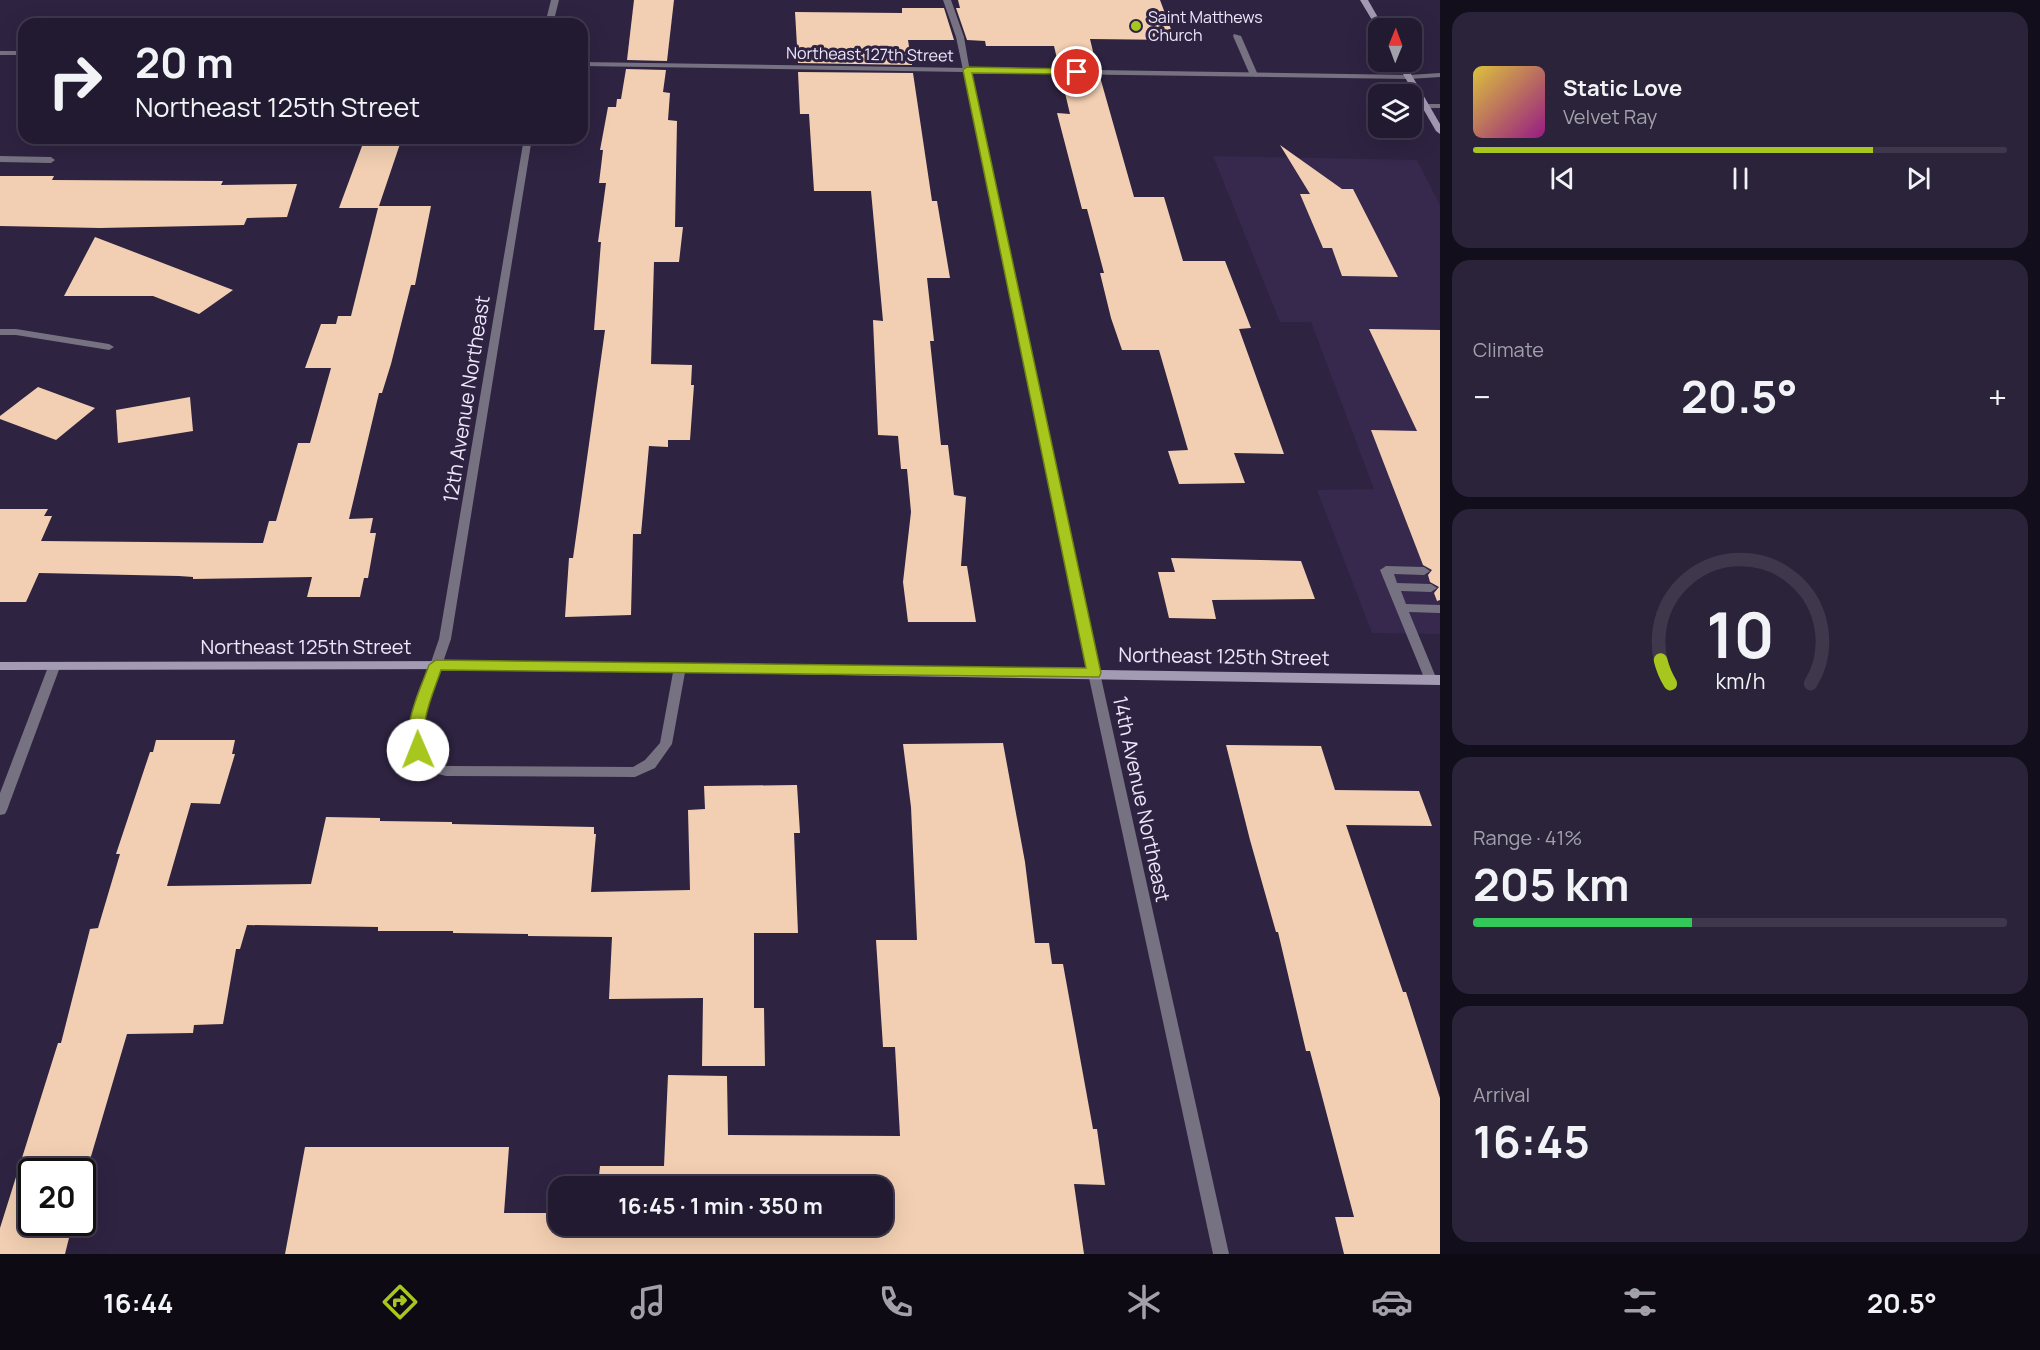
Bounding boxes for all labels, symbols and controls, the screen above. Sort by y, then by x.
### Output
place label: Saint Matthews Church [1148,6,1263,46]
north arrow [1368,18,1422,72]
map controls [1368,18,1422,138]
marker: Saint Matthews Church [1129,19,1143,33]
text: 20 m [135,33,234,91]
icon: right [36,42,114,120]
street label: Northeast 127th Street [786,42,954,66]
pin [1051,46,1102,97]
icon: arrive [1060,55,1093,88]
text: Static Love [1563,73,1682,103]
button: layers [1368,84,1422,138]
text: Northeast 125th Street [135,88,420,125]
text: Velvet Ray [1563,103,1657,130]
icon: previous [1546,162,1579,195]
icon: pause [1724,162,1757,195]
icon: next [1902,162,1935,195]
street label: 12th Avenue Northeast [436,294,496,504]
text: Climate [1473,336,1544,363]
text: 20.5° [1681,365,1798,427]
text: − [1473,374,1491,419]
text: + [1988,374,2007,419]
text: 10 [1706,591,1774,677]
street label: Northeast 125th Street [200,633,412,660]
street label: Northeast 125th Street [1118,641,1330,671]
text: km/h [1715,666,1765,695]
street label: 14th Avenue Northeast [1107,694,1177,904]
position arrow [386,718,450,782]
text: Range · 41% [1473,824,1582,851]
text: 205 km [1473,853,1629,915]
text: Arrival [1473,1081,1530,1108]
text: 16:45 [1473,1110,1590,1172]
speed limit sign: 20 [18,1158,96,1236]
text: 16:45 · 1 min · 350 m [618,1191,823,1221]
icon: directions [379,1281,421,1323]
icon: music [627,1281,669,1323]
icon: phone [875,1281,917,1323]
icon: climate [1123,1281,1165,1323]
icon: car [1371,1281,1413,1323]
icon: filters [1619,1281,1661,1323]
text: 16:44 [103,1284,173,1321]
text: 20.5° [1867,1284,1937,1321]

